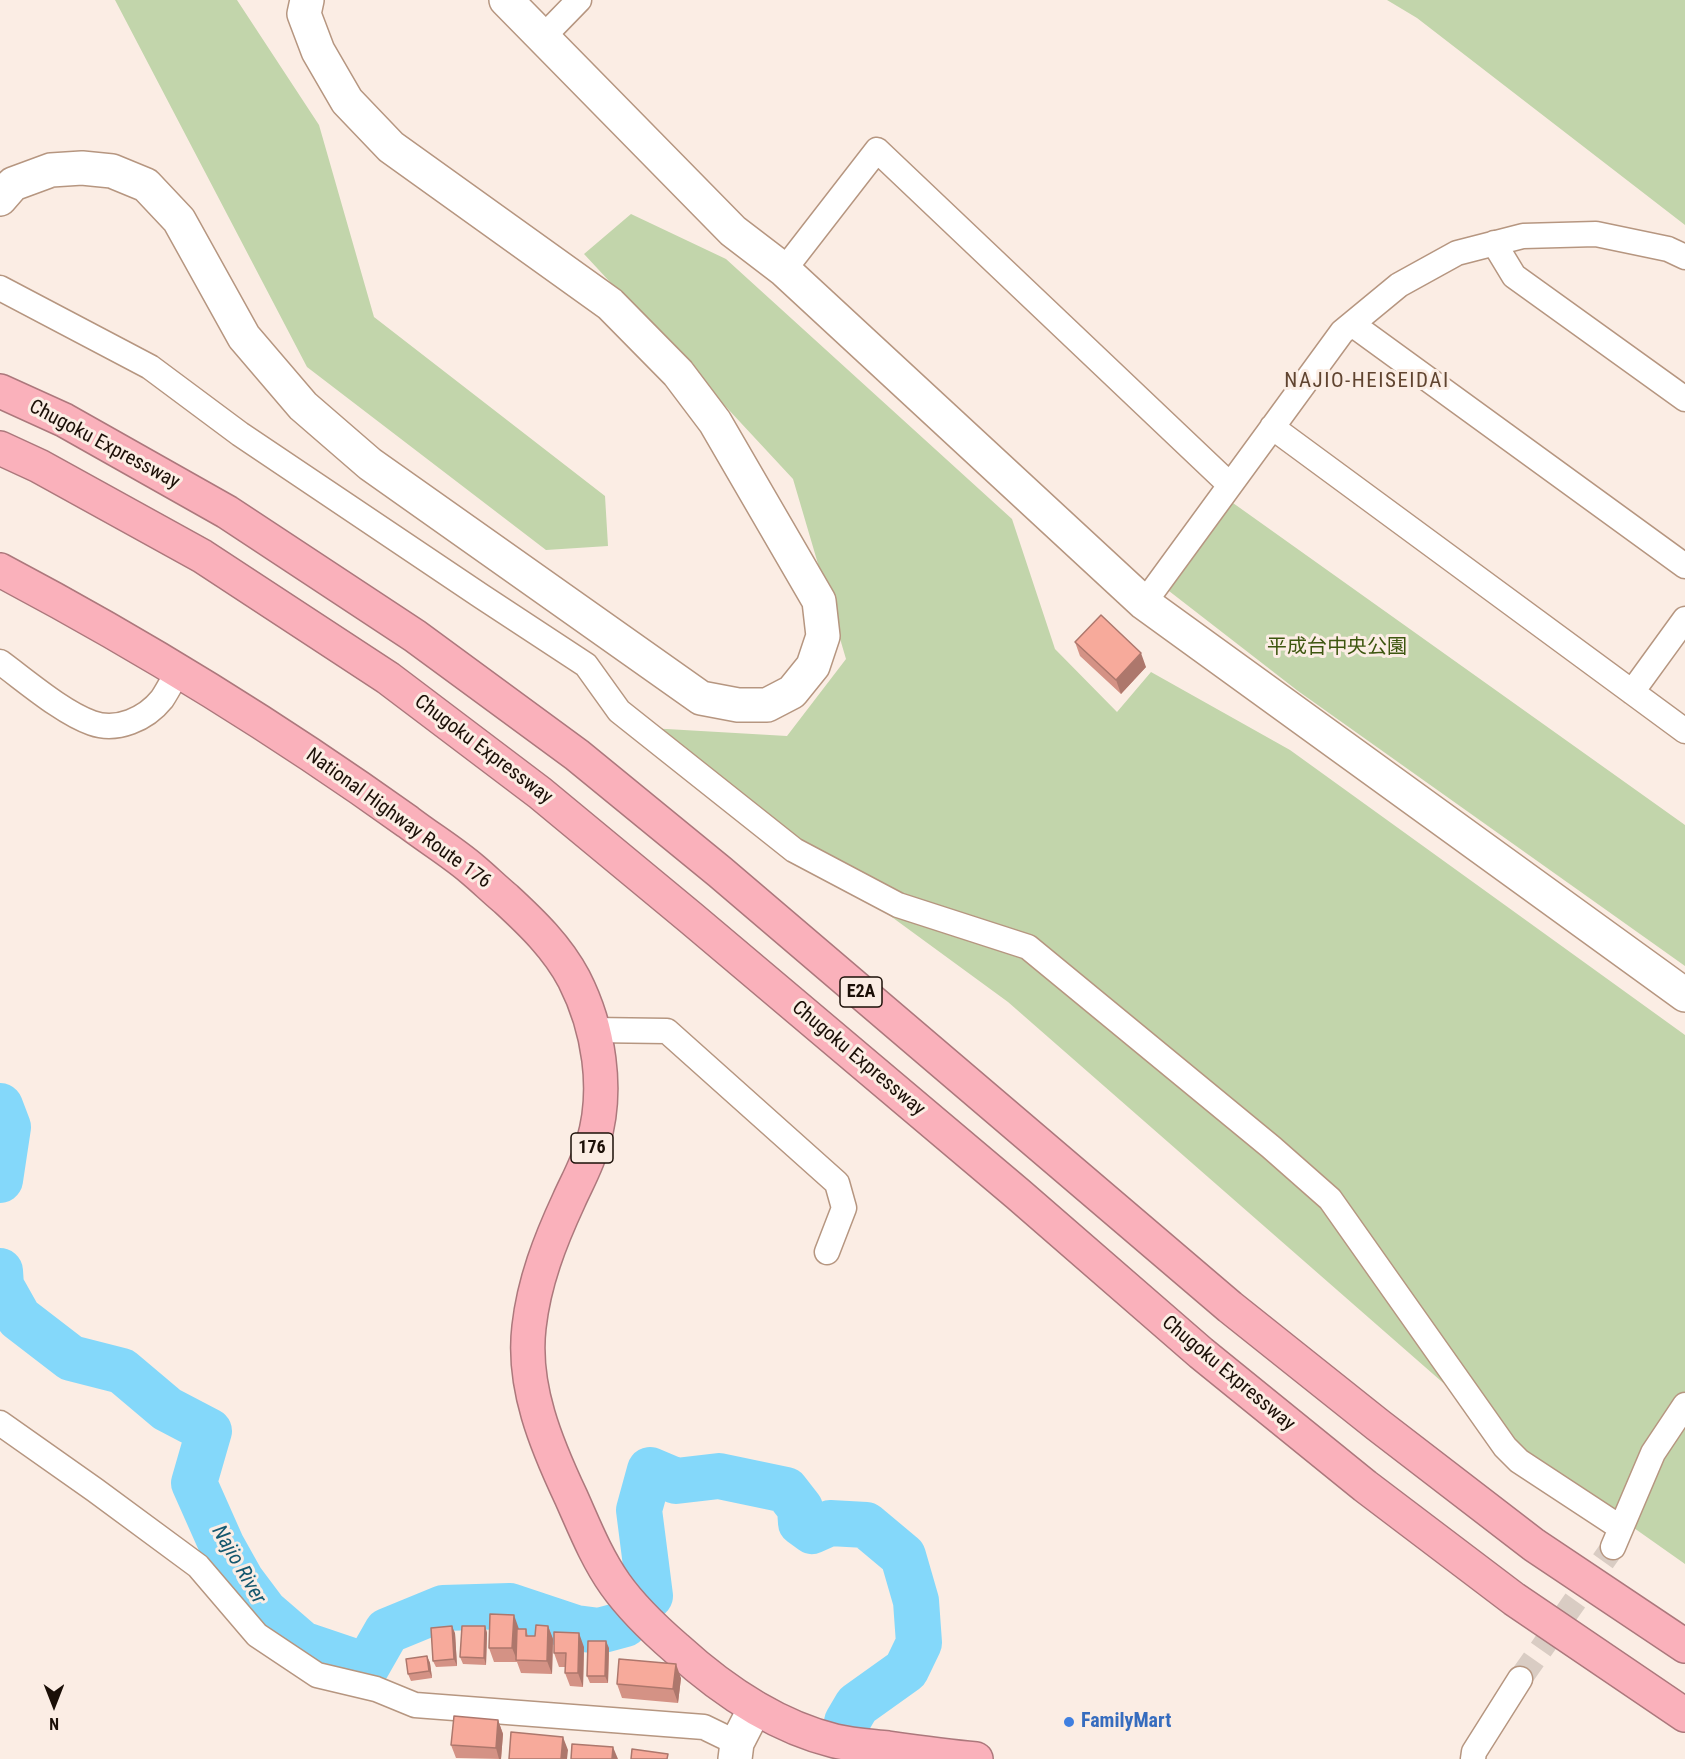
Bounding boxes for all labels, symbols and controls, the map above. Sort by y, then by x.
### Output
district label: NAJIO-HEISEIDAI [1284,369,1450,395]
street label: Chugoku Expressway [25,395,183,495]
park label: 平成台中央公園 [1267,636,1407,660]
street label: Chugoku Expressway [409,690,557,810]
street label: National Highway Route 176 [301,744,495,894]
road number: E2A [840,977,882,1007]
street label: Chugoku Expressway [786,996,930,1122]
road number: 176 [571,1133,613,1163]
street label: Chugoku Expressway [1156,1311,1300,1437]
water label: Najio River [205,1521,271,1609]
north arrow [24,1675,84,1735]
place label: FamilyMart [1081,1710,1171,1734]
text: N [49,1714,59,1733]
marker: FamilyMart [1062,1715,1076,1729]

